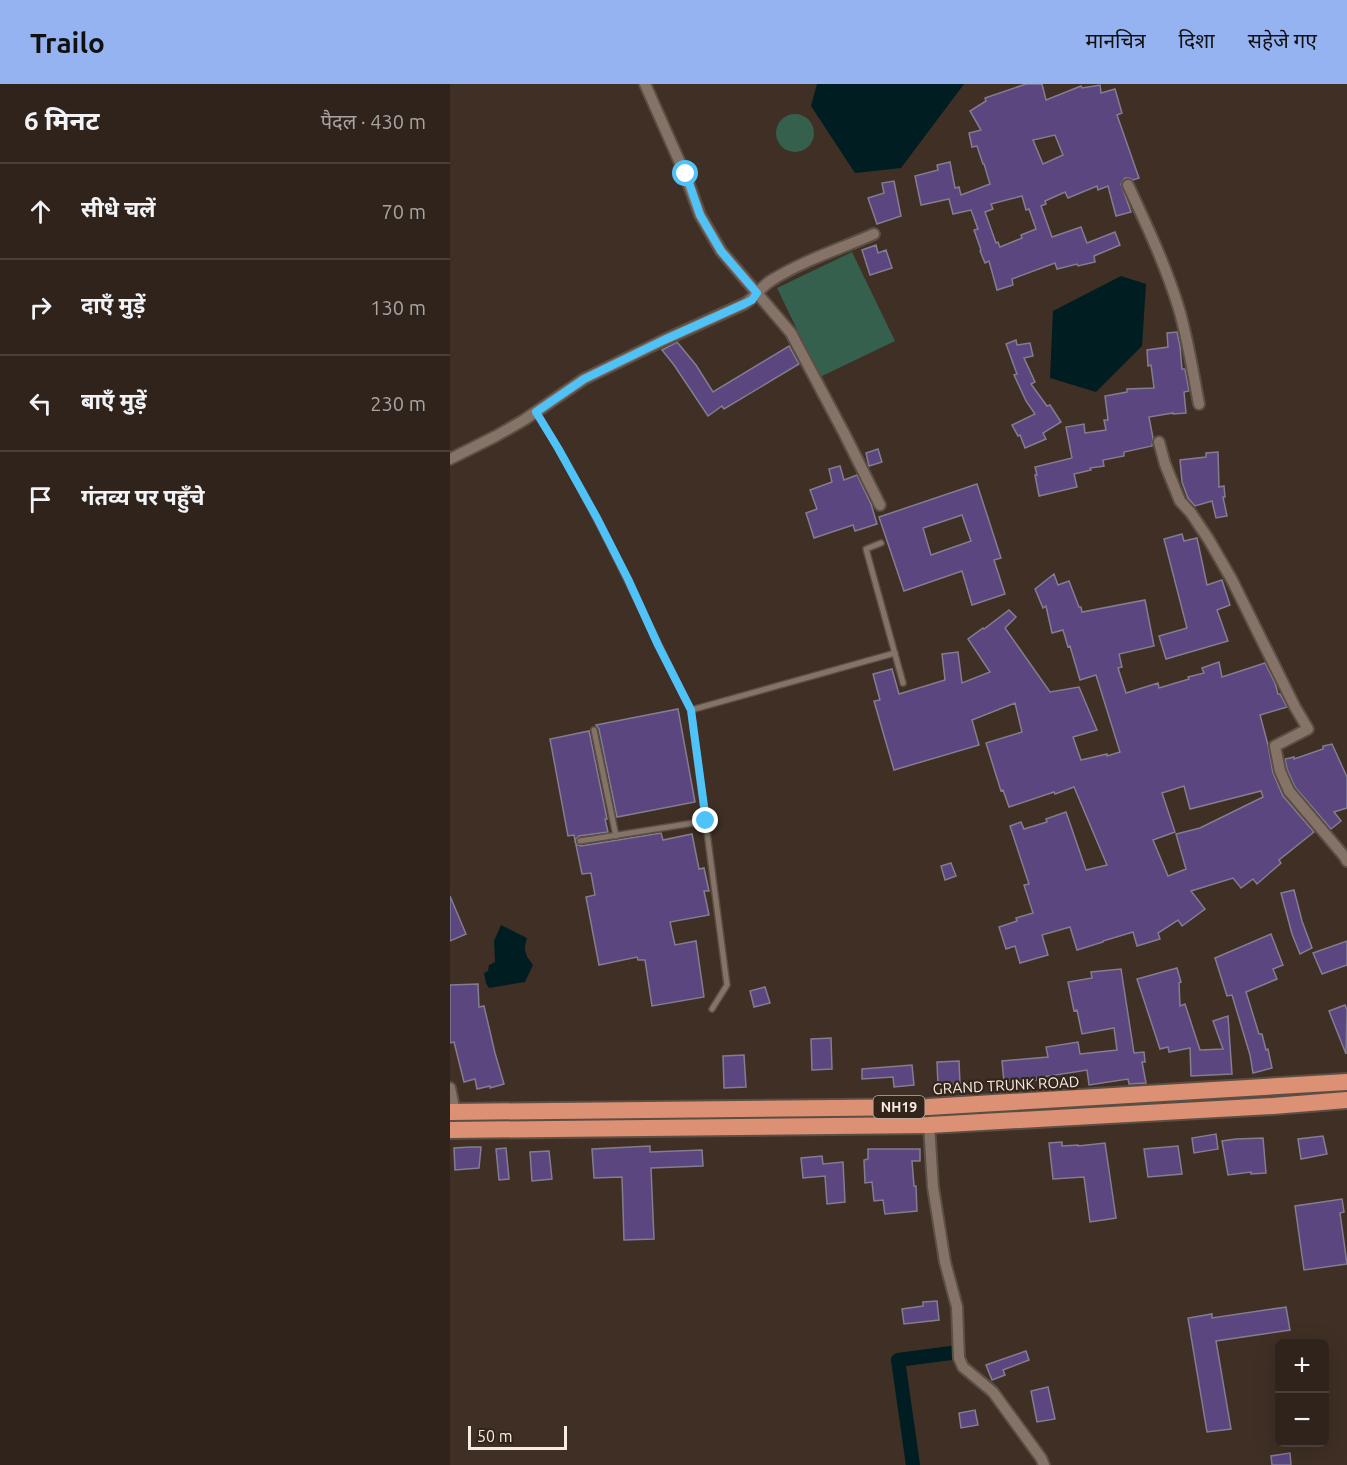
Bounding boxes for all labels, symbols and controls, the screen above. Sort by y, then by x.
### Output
text: Trailo [30,27,105,58]
text: मानचित्र [1085,28,1146,52]
text: दिशा [1179,28,1215,52]
text: सहेजे गए [1248,28,1317,52]
text: 6 मिनट [24,106,99,135]
text: पैदल · 430 m [321,110,426,133]
route start [672,160,698,186]
icon: ahead [24,195,57,228]
text: सीधे चलें [81,196,156,221]
text: 70 m [382,200,426,223]
icon: right [24,291,57,324]
text: दाएँ मुड़ें [81,292,145,317]
text: 130 m [370,296,426,319]
icon: left [24,387,57,420]
text: बाएँ मुड़ें [81,388,147,413]
text: 230 m [370,392,426,415]
icon: arrive [24,483,57,516]
text: गंतव्य पर पहुँचे [81,484,205,509]
route end [692,807,718,833]
street label: GRAND TRUNK ROAD [932,1073,1080,1097]
road number: NH19 [874,1096,924,1118]
map controls [1275,1339,1329,1447]
button: + [1275,1339,1329,1393]
button: − [1275,1393,1329,1447]
scale bar [468,1423,567,1450]
text: 50 m [477,1427,513,1445]

